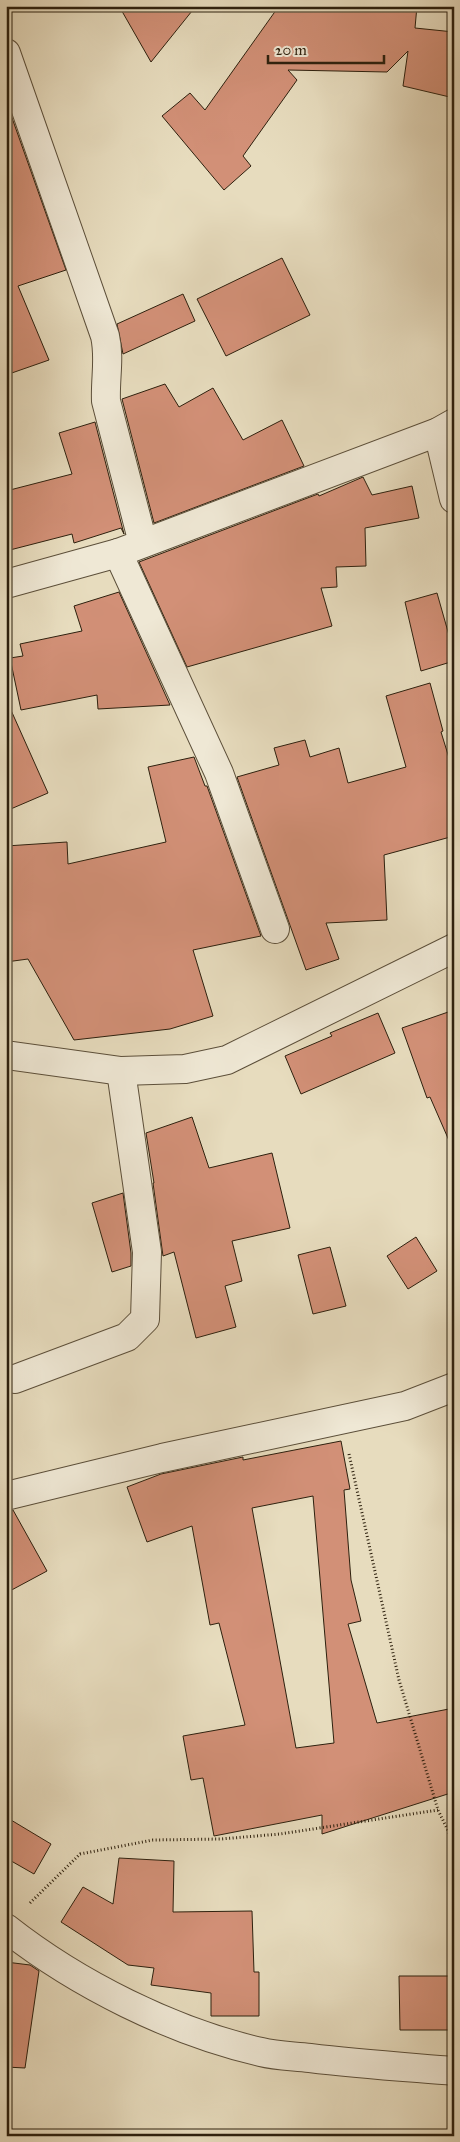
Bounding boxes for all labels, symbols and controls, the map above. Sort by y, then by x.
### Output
scale bar [268,32,384,64]
text: 20 m [275,41,307,59]

